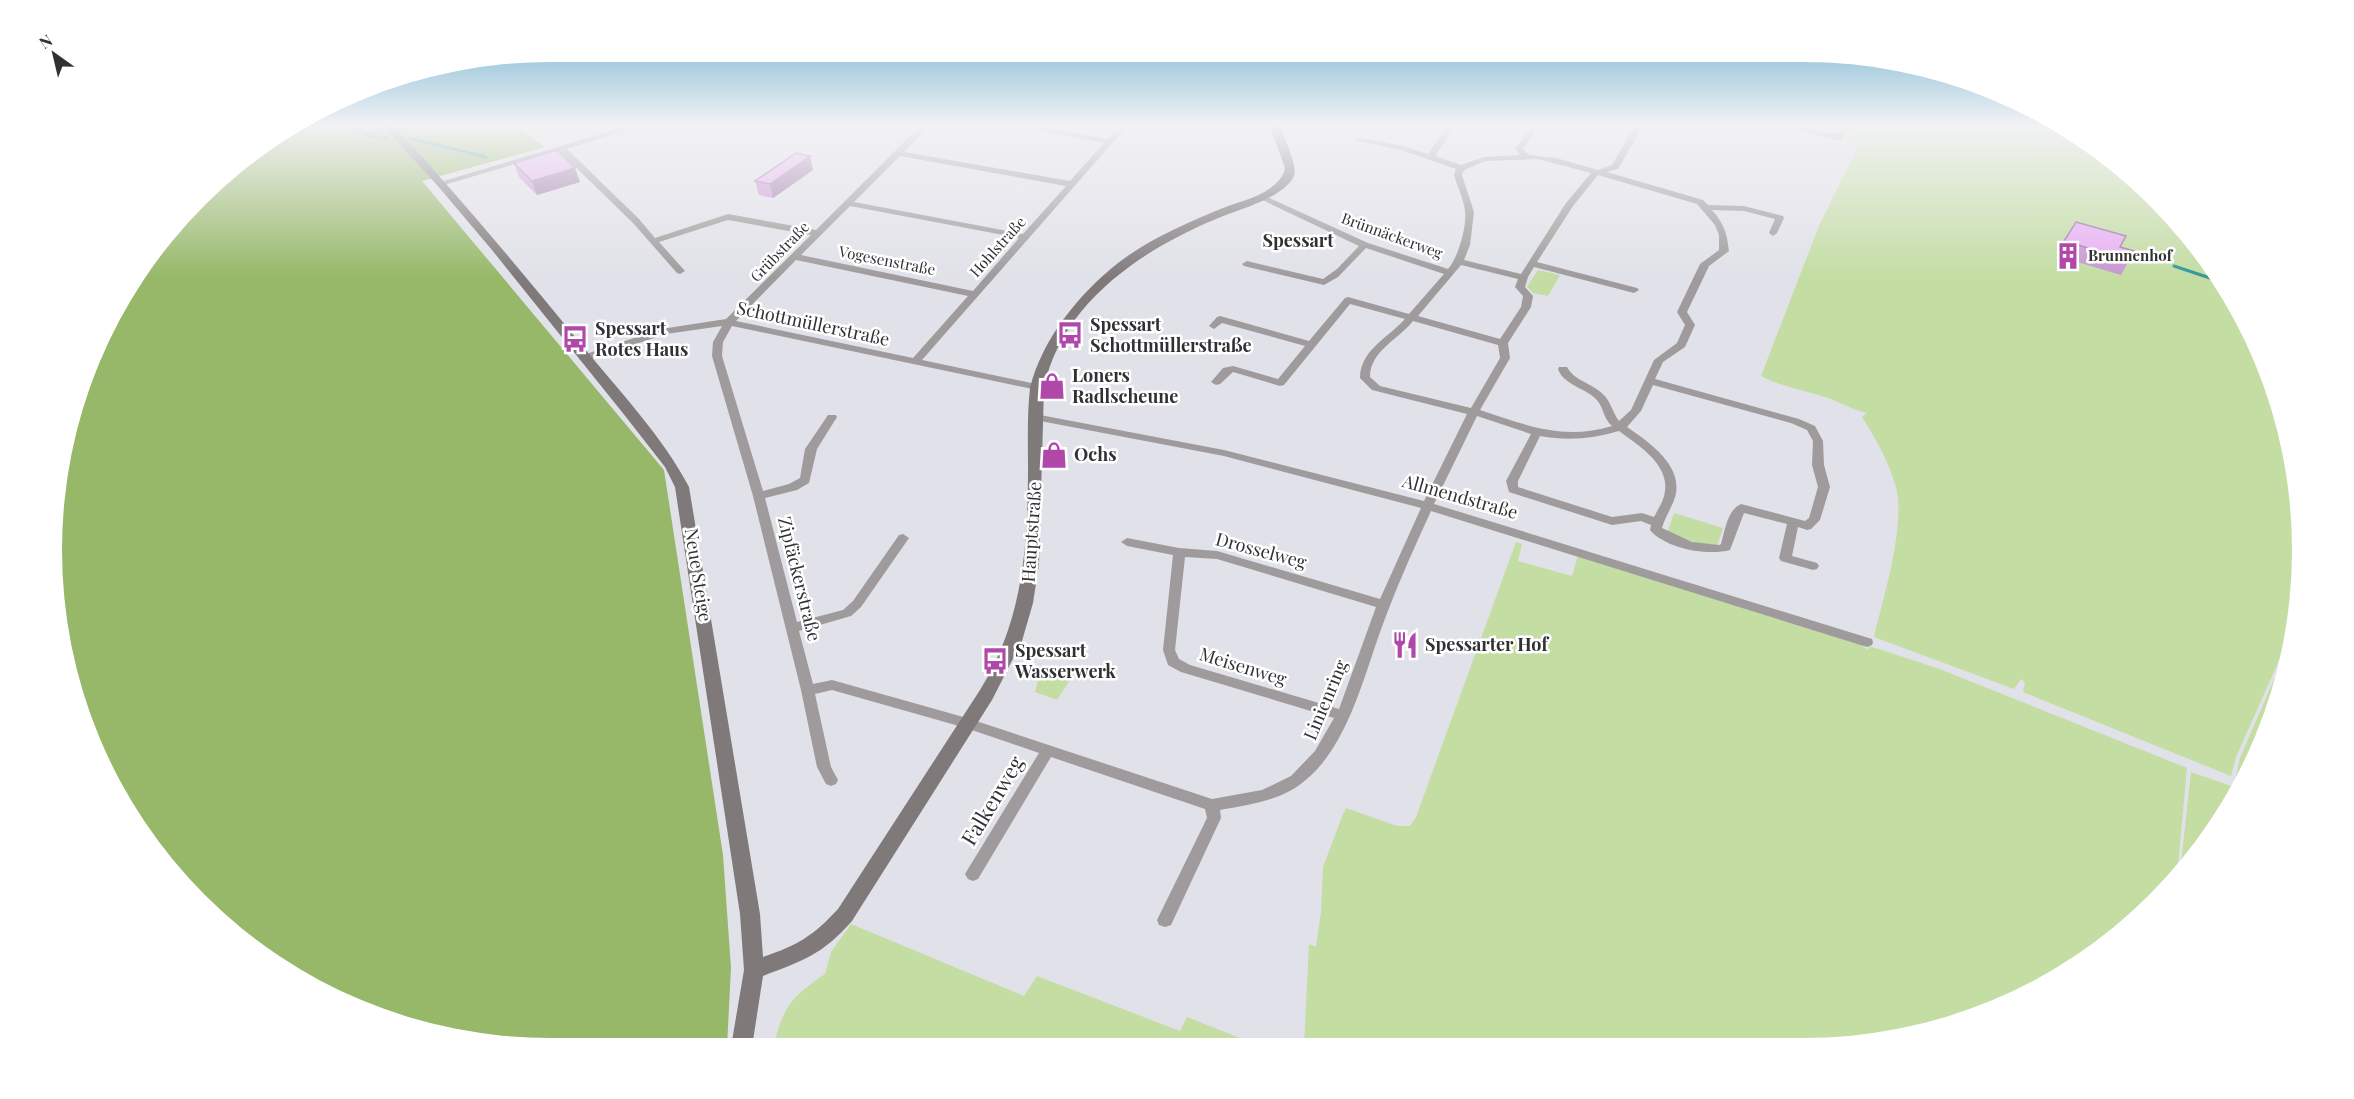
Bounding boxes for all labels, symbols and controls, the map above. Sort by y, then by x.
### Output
north arrow [24,24,84,84]
text: N [35,29,56,53]
street label: Brünnäckerweg [1339,207,1446,263]
street label: Hohlstraße [965,212,1030,281]
street label: Grübstraße [745,217,813,286]
district label: Spessart [1262,228,1334,252]
street label: Vogesenstraße [836,241,937,279]
building icon: Brunnenhof [2053,241,2083,271]
place label: Brunnenhof [2088,245,2174,265]
street label: Schottmüllerstraße [735,295,892,351]
place label: Spessart Schottmüllerstraße [1090,312,1252,357]
place label: Spessart Rotes Haus [595,316,688,361]
bus stop icon: Spessart Schottmüllerstraße [1055,320,1085,350]
bus stop icon: Spessart Rotes Haus [560,324,590,354]
place label: Loners Radlscheune [1072,363,1178,408]
shop icon: Loners Radlscheune [1037,371,1067,401]
shop icon: Ochs [1039,440,1069,470]
place label: Ochs [1074,442,1116,466]
street label: Allmendstraße [1399,468,1521,524]
street label: Hauptstraße [1016,481,1046,583]
street label: Zipfäckerstraße [773,514,827,644]
street label: Neue Steige [680,526,718,623]
street label: Drosselweg [1213,526,1310,574]
restaurant icon: Spessarter Hof [1390,630,1420,660]
place label: Spessarter Hof [1425,632,1549,656]
place label: Spessart Wasserwerk [1014,638,1116,683]
street label: Meisenweg [1197,641,1290,691]
bus stop icon: Spessart Wasserwerk [980,646,1010,676]
street label: Linienring [1297,655,1353,743]
street label: Falkenweg [954,750,1029,850]

